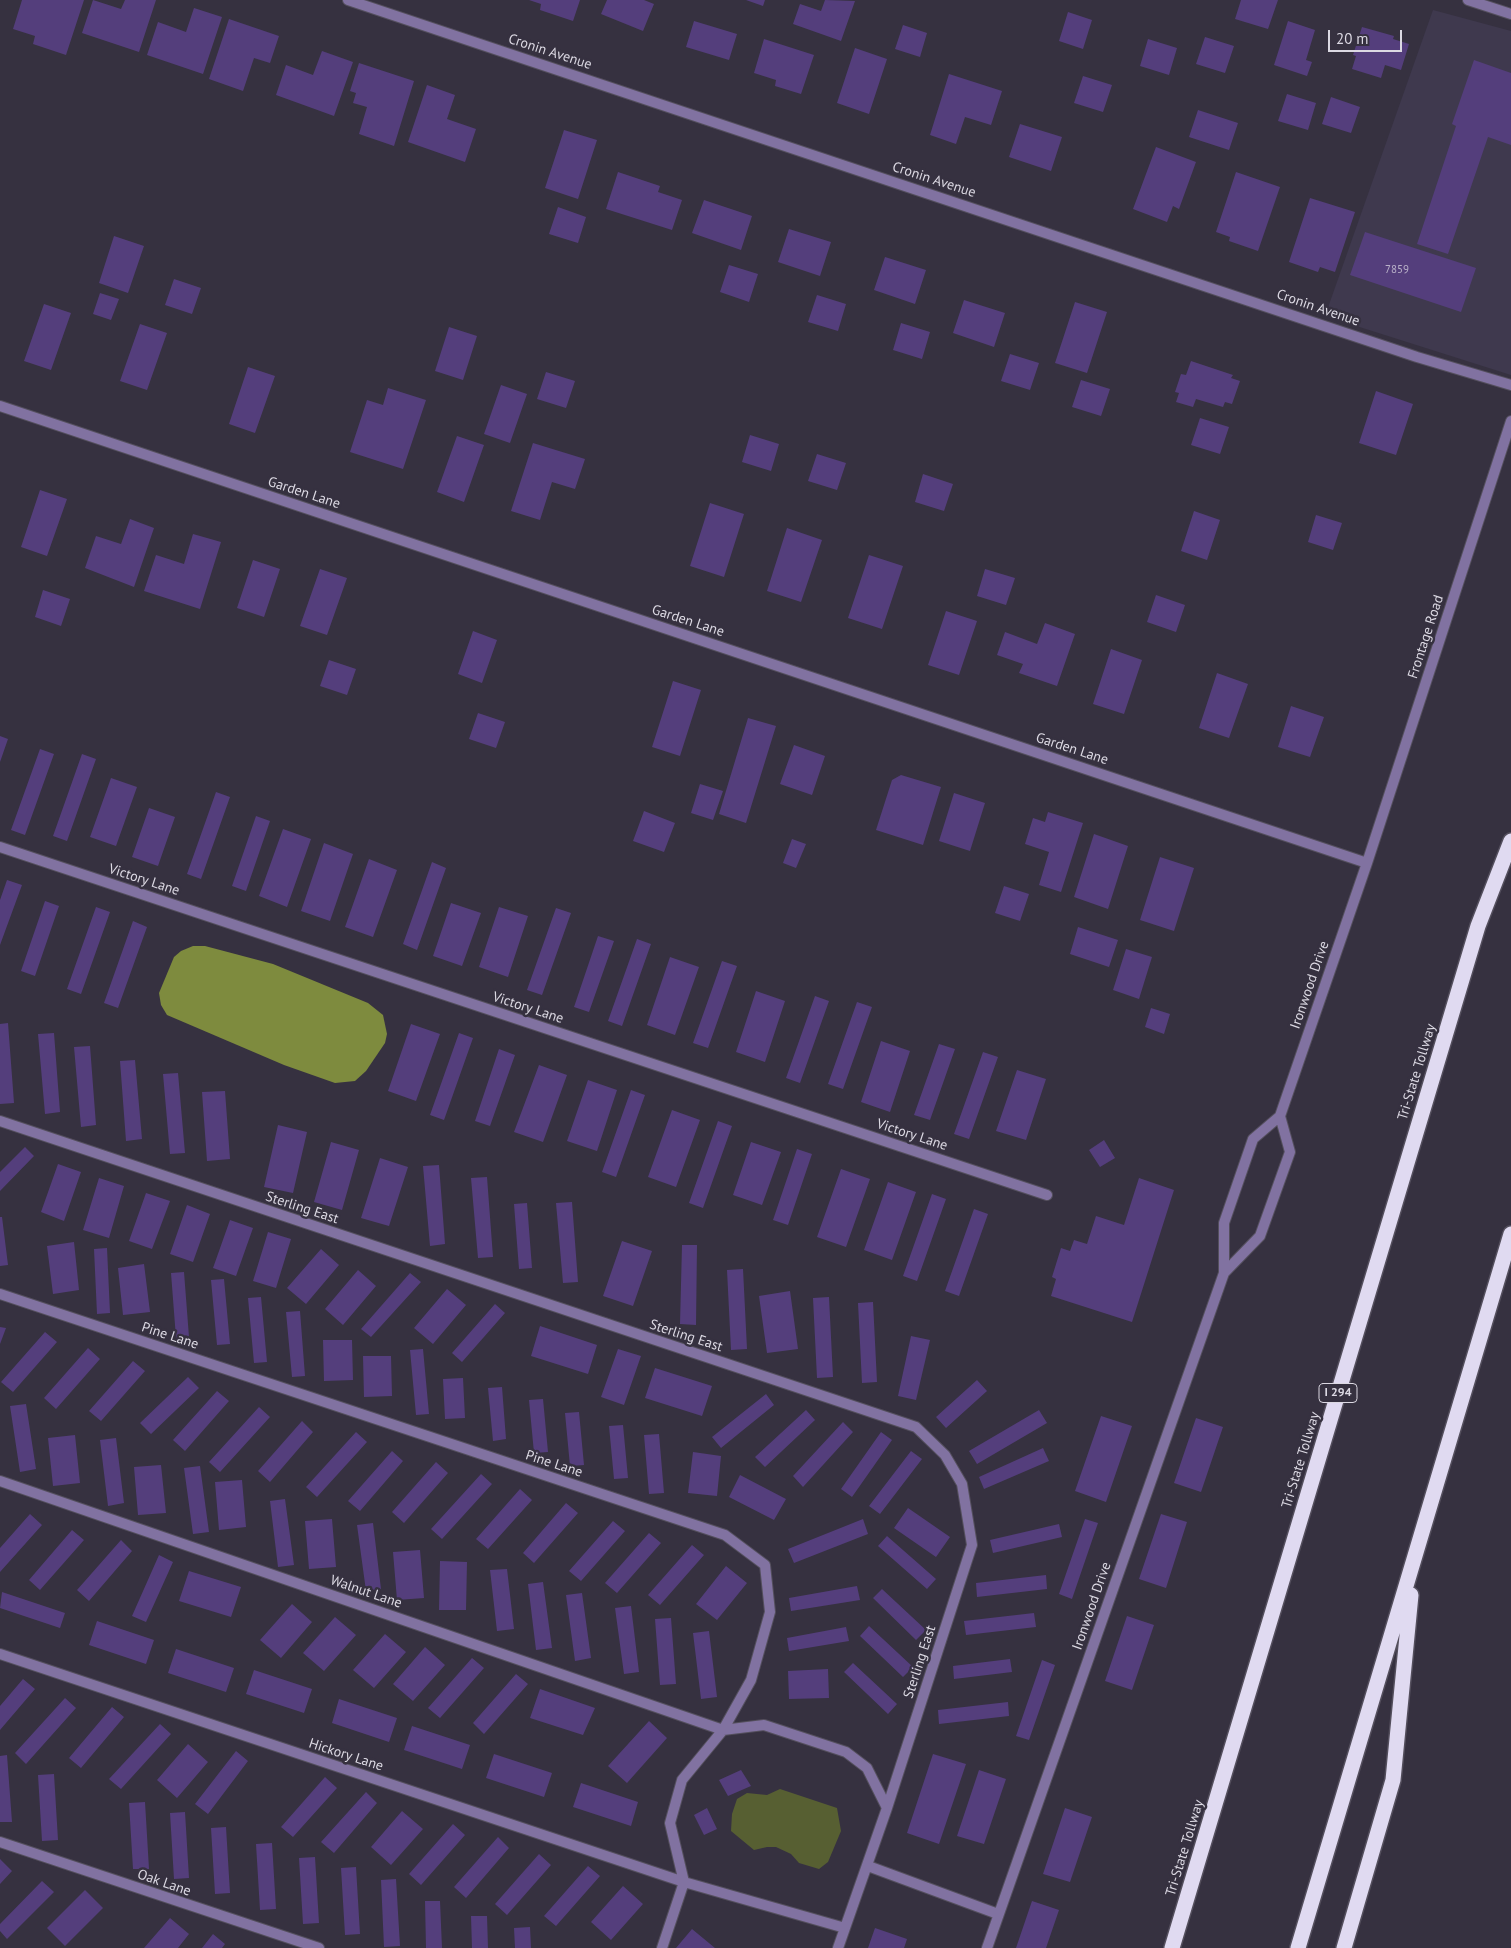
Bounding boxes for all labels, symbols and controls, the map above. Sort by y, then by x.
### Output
scale bar [1331,20,1405,52]
text: 20 m [1336,29,1369,48]
street label: Cronin Avenue [506,31,594,73]
street label: Cronin Avenue [890,159,978,201]
house number: 7859 [1385,263,1409,277]
street label: Cronin Avenue [1274,286,1362,330]
street label: Garden Lane [266,473,342,513]
street label: Frontage Road [1405,593,1447,681]
street label: Garden Lane [650,601,726,641]
street label: Garden Lane [1034,729,1110,769]
street label: Victory Lane [106,861,182,899]
street label: Ironwood Drive [1287,939,1333,1031]
street label: Victory Lane [490,989,566,1027]
street label: Tri-State Tollway [1394,1022,1440,1122]
street label: Victory Lane [874,1116,950,1154]
street label: Sterling East [263,1188,341,1228]
street label: Sterling East [647,1316,725,1356]
street label: Pine Lane [139,1319,201,1353]
road number: I 294 [1319,1384,1357,1402]
street label: Tri-State Tollway [1278,1410,1324,1510]
street label: Pine Lane [523,1447,585,1481]
street label: Ironwood Drive [1069,1560,1115,1652]
street label: Walnut Lane [328,1572,404,1612]
street label: Sterling East [900,1623,940,1701]
street label: Hickory Lane [307,1735,385,1775]
street label: Tri-State Tollway [1162,1798,1208,1898]
street label: Oak Lane [135,1866,193,1900]

